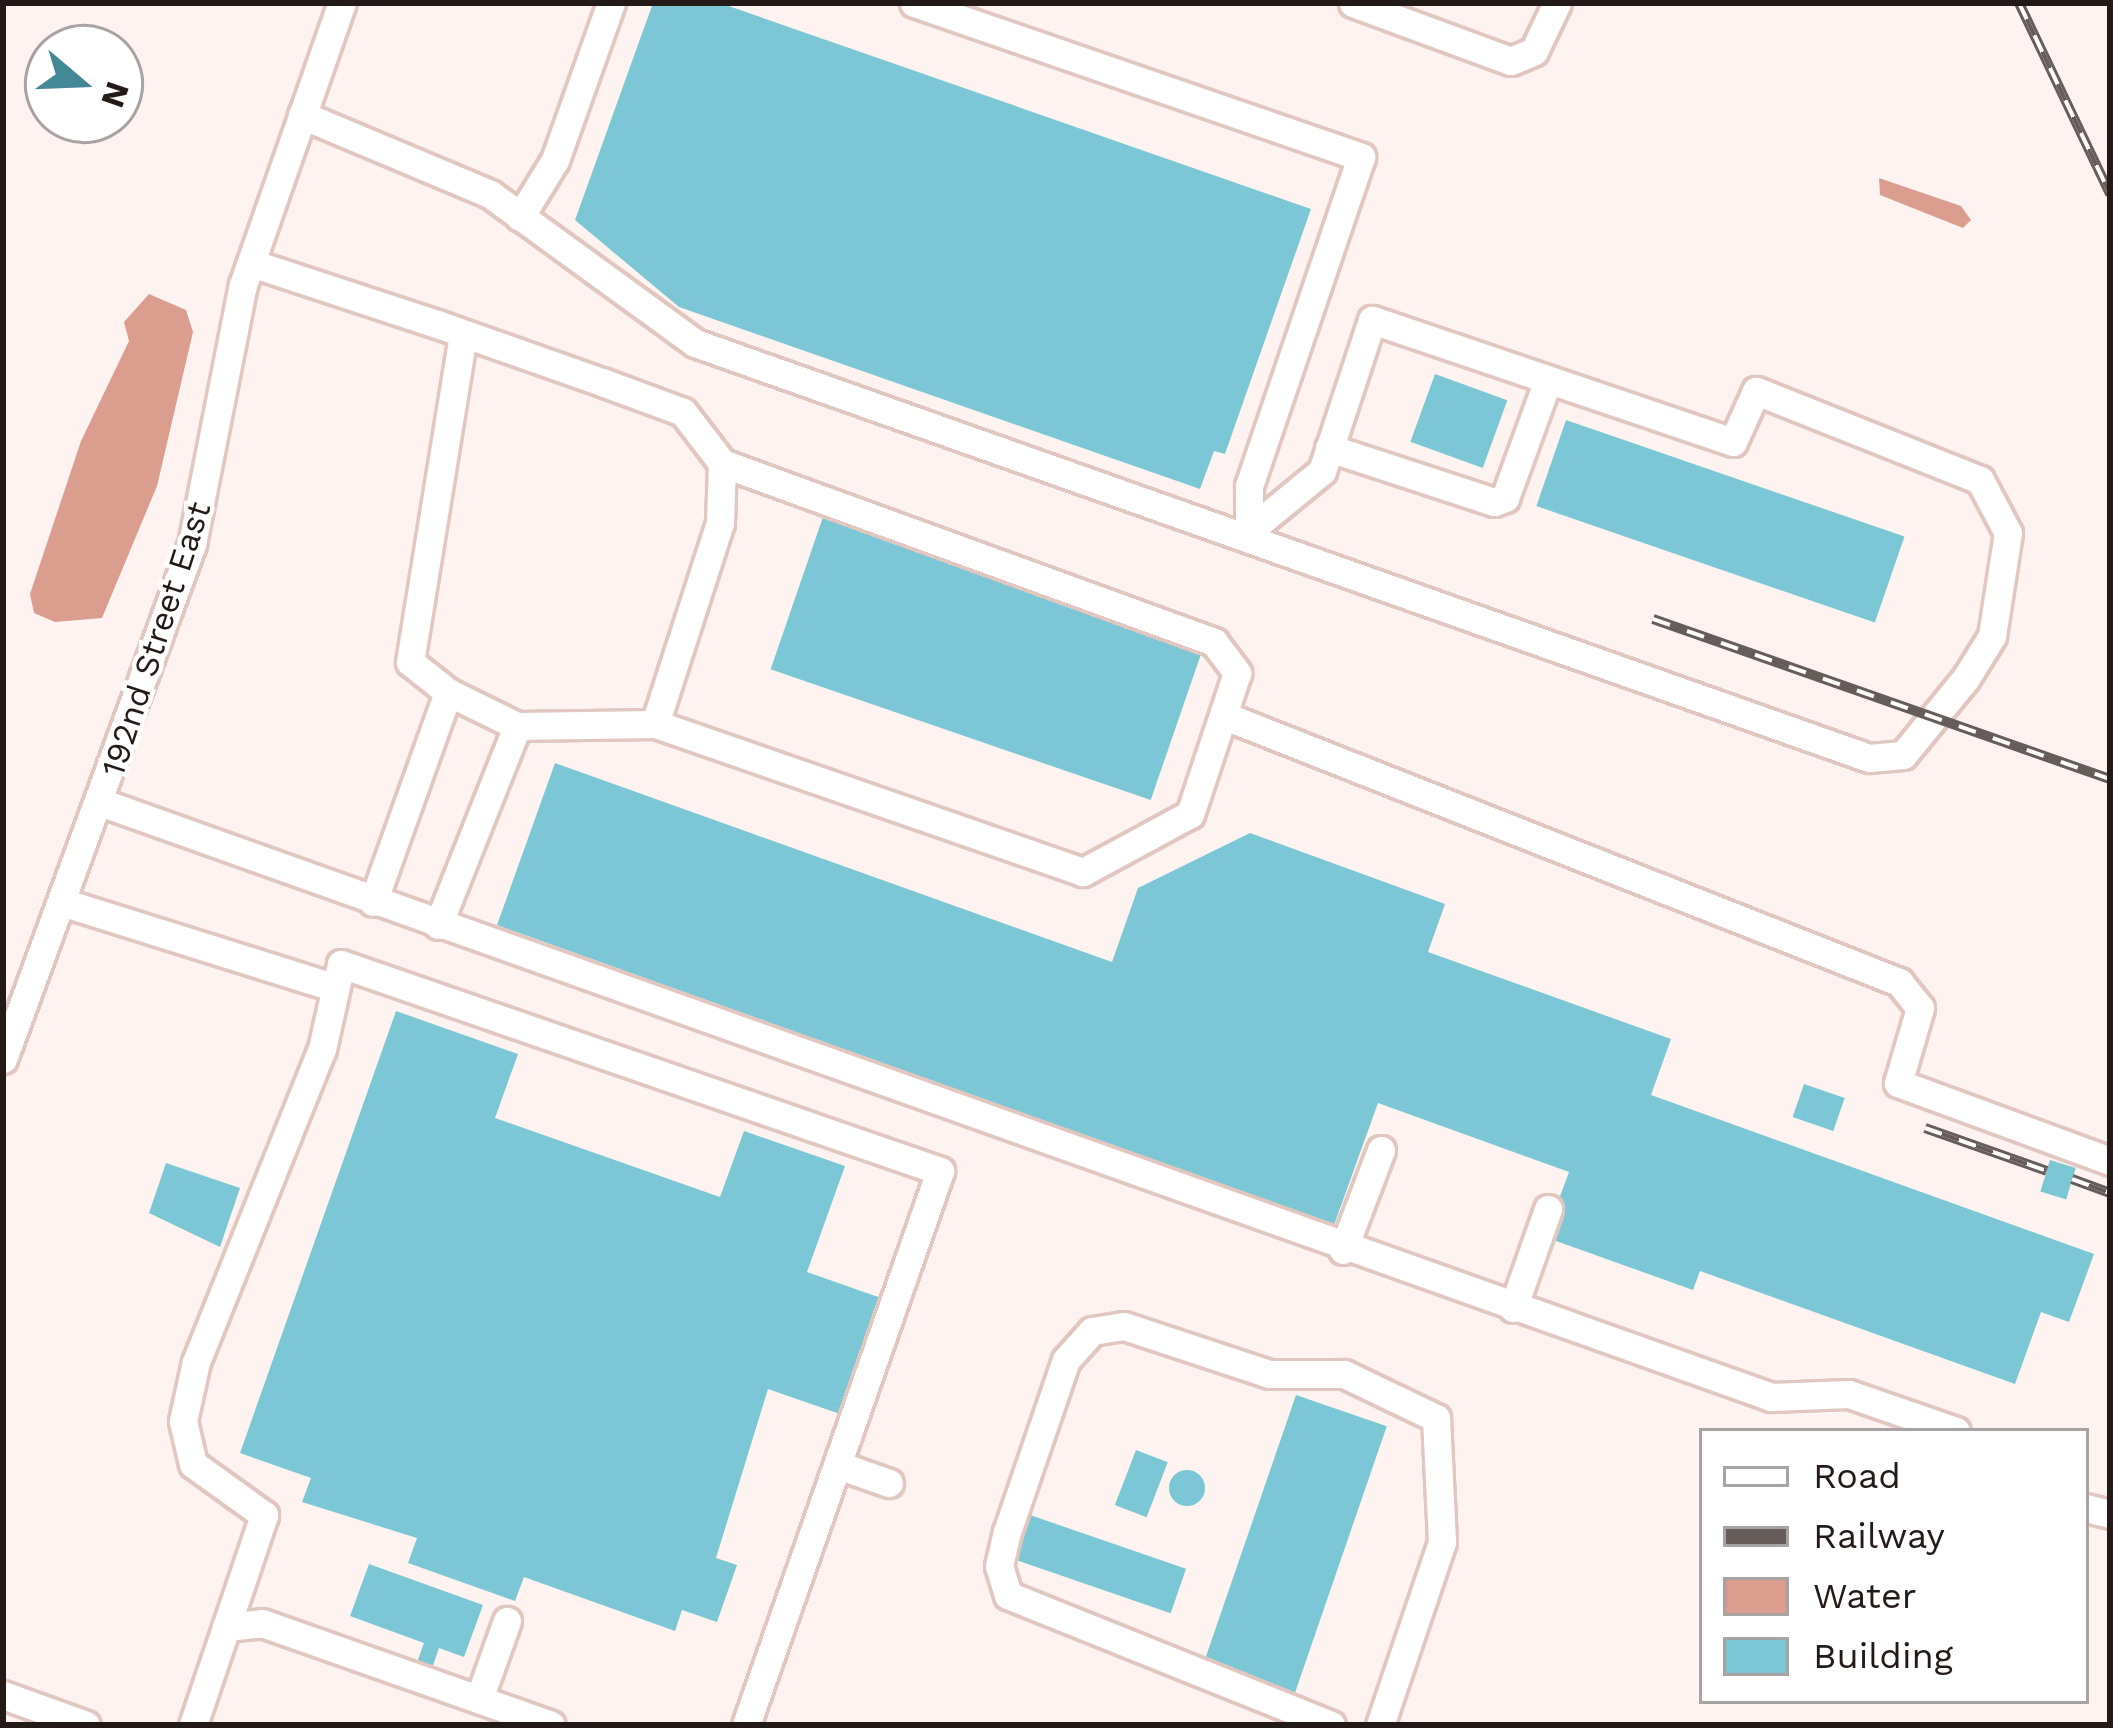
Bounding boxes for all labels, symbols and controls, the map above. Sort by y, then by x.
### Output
north arrow [24,24,144,144]
text: N [93,77,138,113]
street label: 192nd Street East [93,497,219,781]
legend [1699,1428,2089,1704]
text: Road [1813,1455,1901,1497]
text: Railway [1813,1515,1945,1557]
text: Water [1813,1575,1916,1617]
text: Building [1813,1635,1953,1677]

